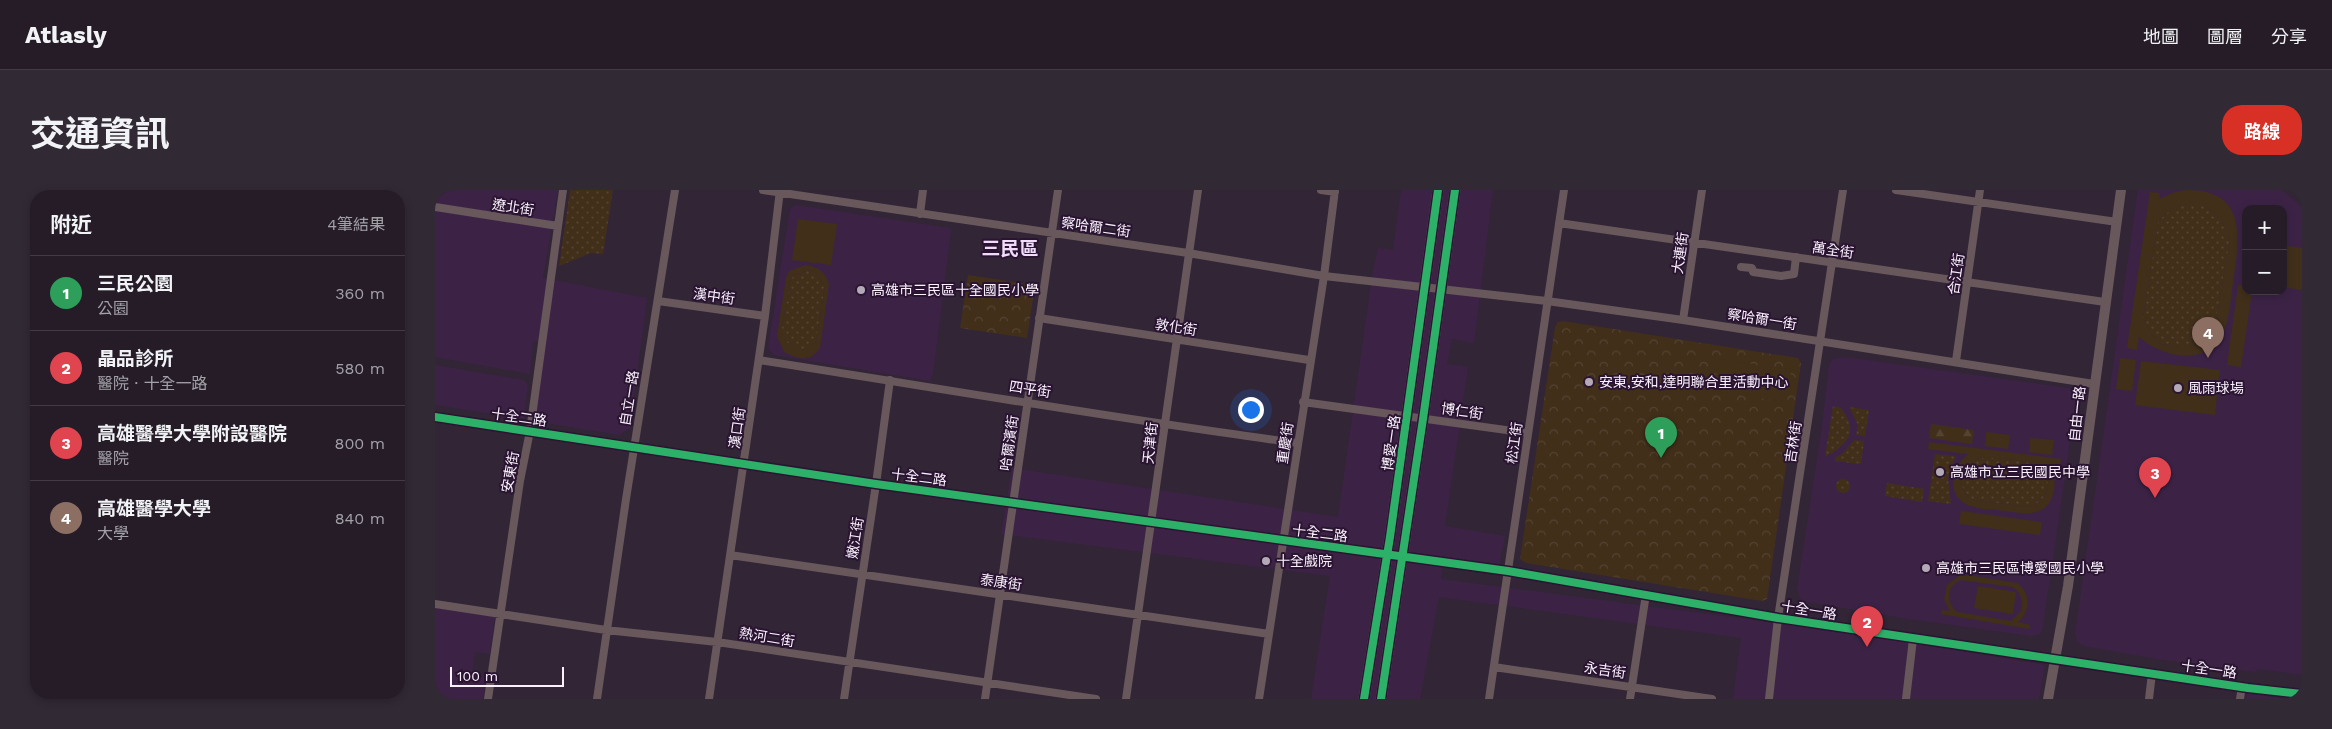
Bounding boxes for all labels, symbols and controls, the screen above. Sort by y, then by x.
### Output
text: Atlasly [25,21,107,49]
text: 地圖 [2143,26,2179,47]
text: 圖層 [2207,26,2243,47]
text: 分享 [2271,26,2307,47]
button: 路線 [2222,105,2302,155]
text: 交通資訊 [30,113,170,155]
street label: 遼北街 [491,196,535,218]
map controls [2242,205,2287,295]
button: + [2242,205,2287,250]
text: 附近 [50,212,92,237]
street label: 察哈爾二街 [1060,214,1132,240]
text: 4筆結果 [327,215,385,234]
street label: 大連街 [1669,231,1691,275]
district label: 三民區 [981,237,1039,260]
street label: 萬全街 [1811,239,1855,261]
button: − [2242,250,2287,295]
street label: 合江街 [1945,252,1967,296]
text: 三民公園 [97,272,173,295]
place label: 高雄市三民區十全國民小學 [871,282,1039,298]
text: 1 [63,284,69,303]
text: 360 m [335,284,385,303]
marker: 高雄市三民區十全國民小學 [855,284,867,296]
street label: 漢中街 [692,285,736,307]
text: 公園 [97,299,129,318]
street label: 察哈爾一街 [1726,306,1798,332]
street label: 敦化街 [1154,316,1198,338]
pin: 4 [2192,317,2224,358]
text: 晶品診所 [97,347,173,370]
text: 2 [61,359,71,378]
text: 580 m [335,359,385,378]
street label: 自立一路 [617,369,641,427]
text: 醫院 · 十全一路 [97,374,208,393]
place label: 安東,安和,達明聯合里活動中心 [1599,374,1788,390]
marker: 安東,安和,達明聯合里活動中心 [1583,376,1595,388]
street label: 四平街 [1008,378,1052,400]
place label: 風雨球場 [2188,380,2244,396]
marker: 風雨球場 [2172,382,2184,394]
street label: 自由一路 [2066,385,2088,443]
your location [1238,397,1264,423]
street label: 博仁街 [1440,400,1484,422]
street label: 十全二路 [490,405,548,429]
street label: 漢口街 [726,406,748,450]
street label: 哈爾濱街 [997,414,1021,472]
street label: 博愛一路 [1379,414,1403,472]
pin: 1 [1645,417,1677,458]
street label: 吉林街 [1782,420,1804,464]
street label: 天津街 [1140,421,1160,465]
street label: 重慶街 [1274,421,1296,465]
street label: 松江街 [1503,421,1525,465]
text: 高雄醫學大學附設醫院 [97,422,287,445]
text: 3 [61,434,71,453]
text: 800 m [335,434,385,453]
text: 醫院 [97,449,129,468]
street label: 安東街 [498,450,522,494]
pin: 3 [2139,457,2171,498]
place label: 高雄市立三民國民中學 [1950,464,2090,480]
street label: 十全二路 [890,466,948,488]
marker: 高雄市立三民國民中學 [1934,466,1946,478]
text: 高雄醫學大學 [97,497,211,520]
text: 4 [61,509,71,528]
text: 840 m [335,509,385,528]
street label: 嫩江街 [844,516,866,560]
street label: 十全二路 [1291,522,1349,544]
text: 大學 [97,524,129,543]
place label: 十全戲院 [1276,553,1332,569]
marker: 十全戲院 [1260,555,1272,567]
place label: 高雄市三民區博愛國民小學 [1936,560,2104,576]
marker: 高雄市三民區博愛國民小學 [1920,562,1932,574]
street label: 泰康街 [979,571,1023,593]
street label: 十全一路 [1780,598,1838,622]
pin: 2 [1851,606,1883,647]
street label: 熱河二街 [738,625,796,649]
street label: 十全一路 [2180,657,2238,681]
street label: 永吉街 [1583,659,1627,681]
scale bar [450,664,564,687]
text: 100 m [457,668,498,684]

